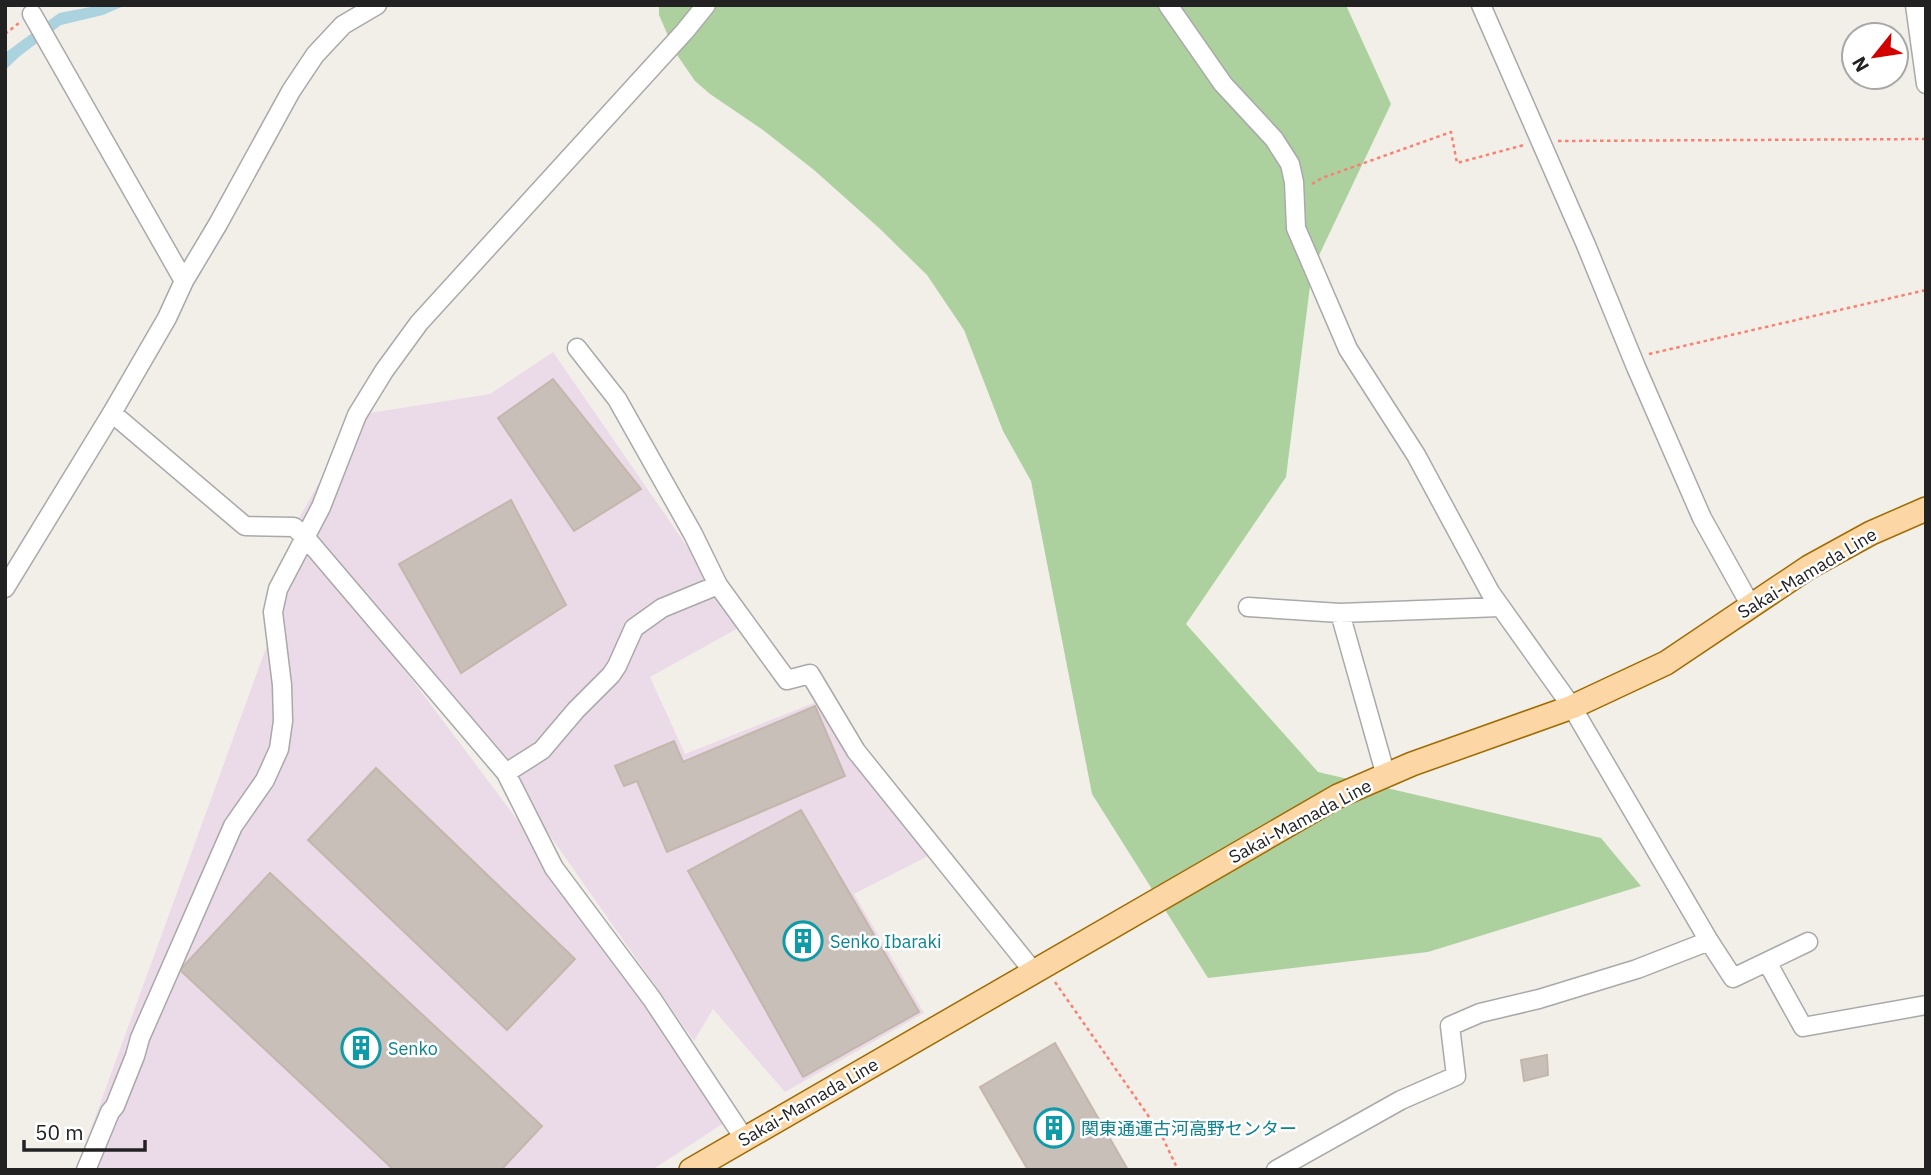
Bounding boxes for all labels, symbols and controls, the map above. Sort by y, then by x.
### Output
north arrow [1840,21,1910,91]
text: N [1846,53,1874,76]
street label: Sakai-Mamada Line [1733,522,1881,624]
street label: Sakai-Mamada Line [1225,774,1375,868]
building icon: Senko Ibaraki [782,920,824,962]
place label: Senko Ibaraki [830,930,941,953]
building icon: Senko [340,1027,382,1069]
place label: Senko [388,1037,438,1060]
street label: Sakai-Mamada Line [734,1052,882,1152]
building icon: 関東通運古河高野センター [1033,1107,1075,1149]
scale bar [24,1108,145,1152]
place label: 関東通運古河高野センター [1081,1117,1297,1140]
text: 50 m [35,1118,84,1146]

